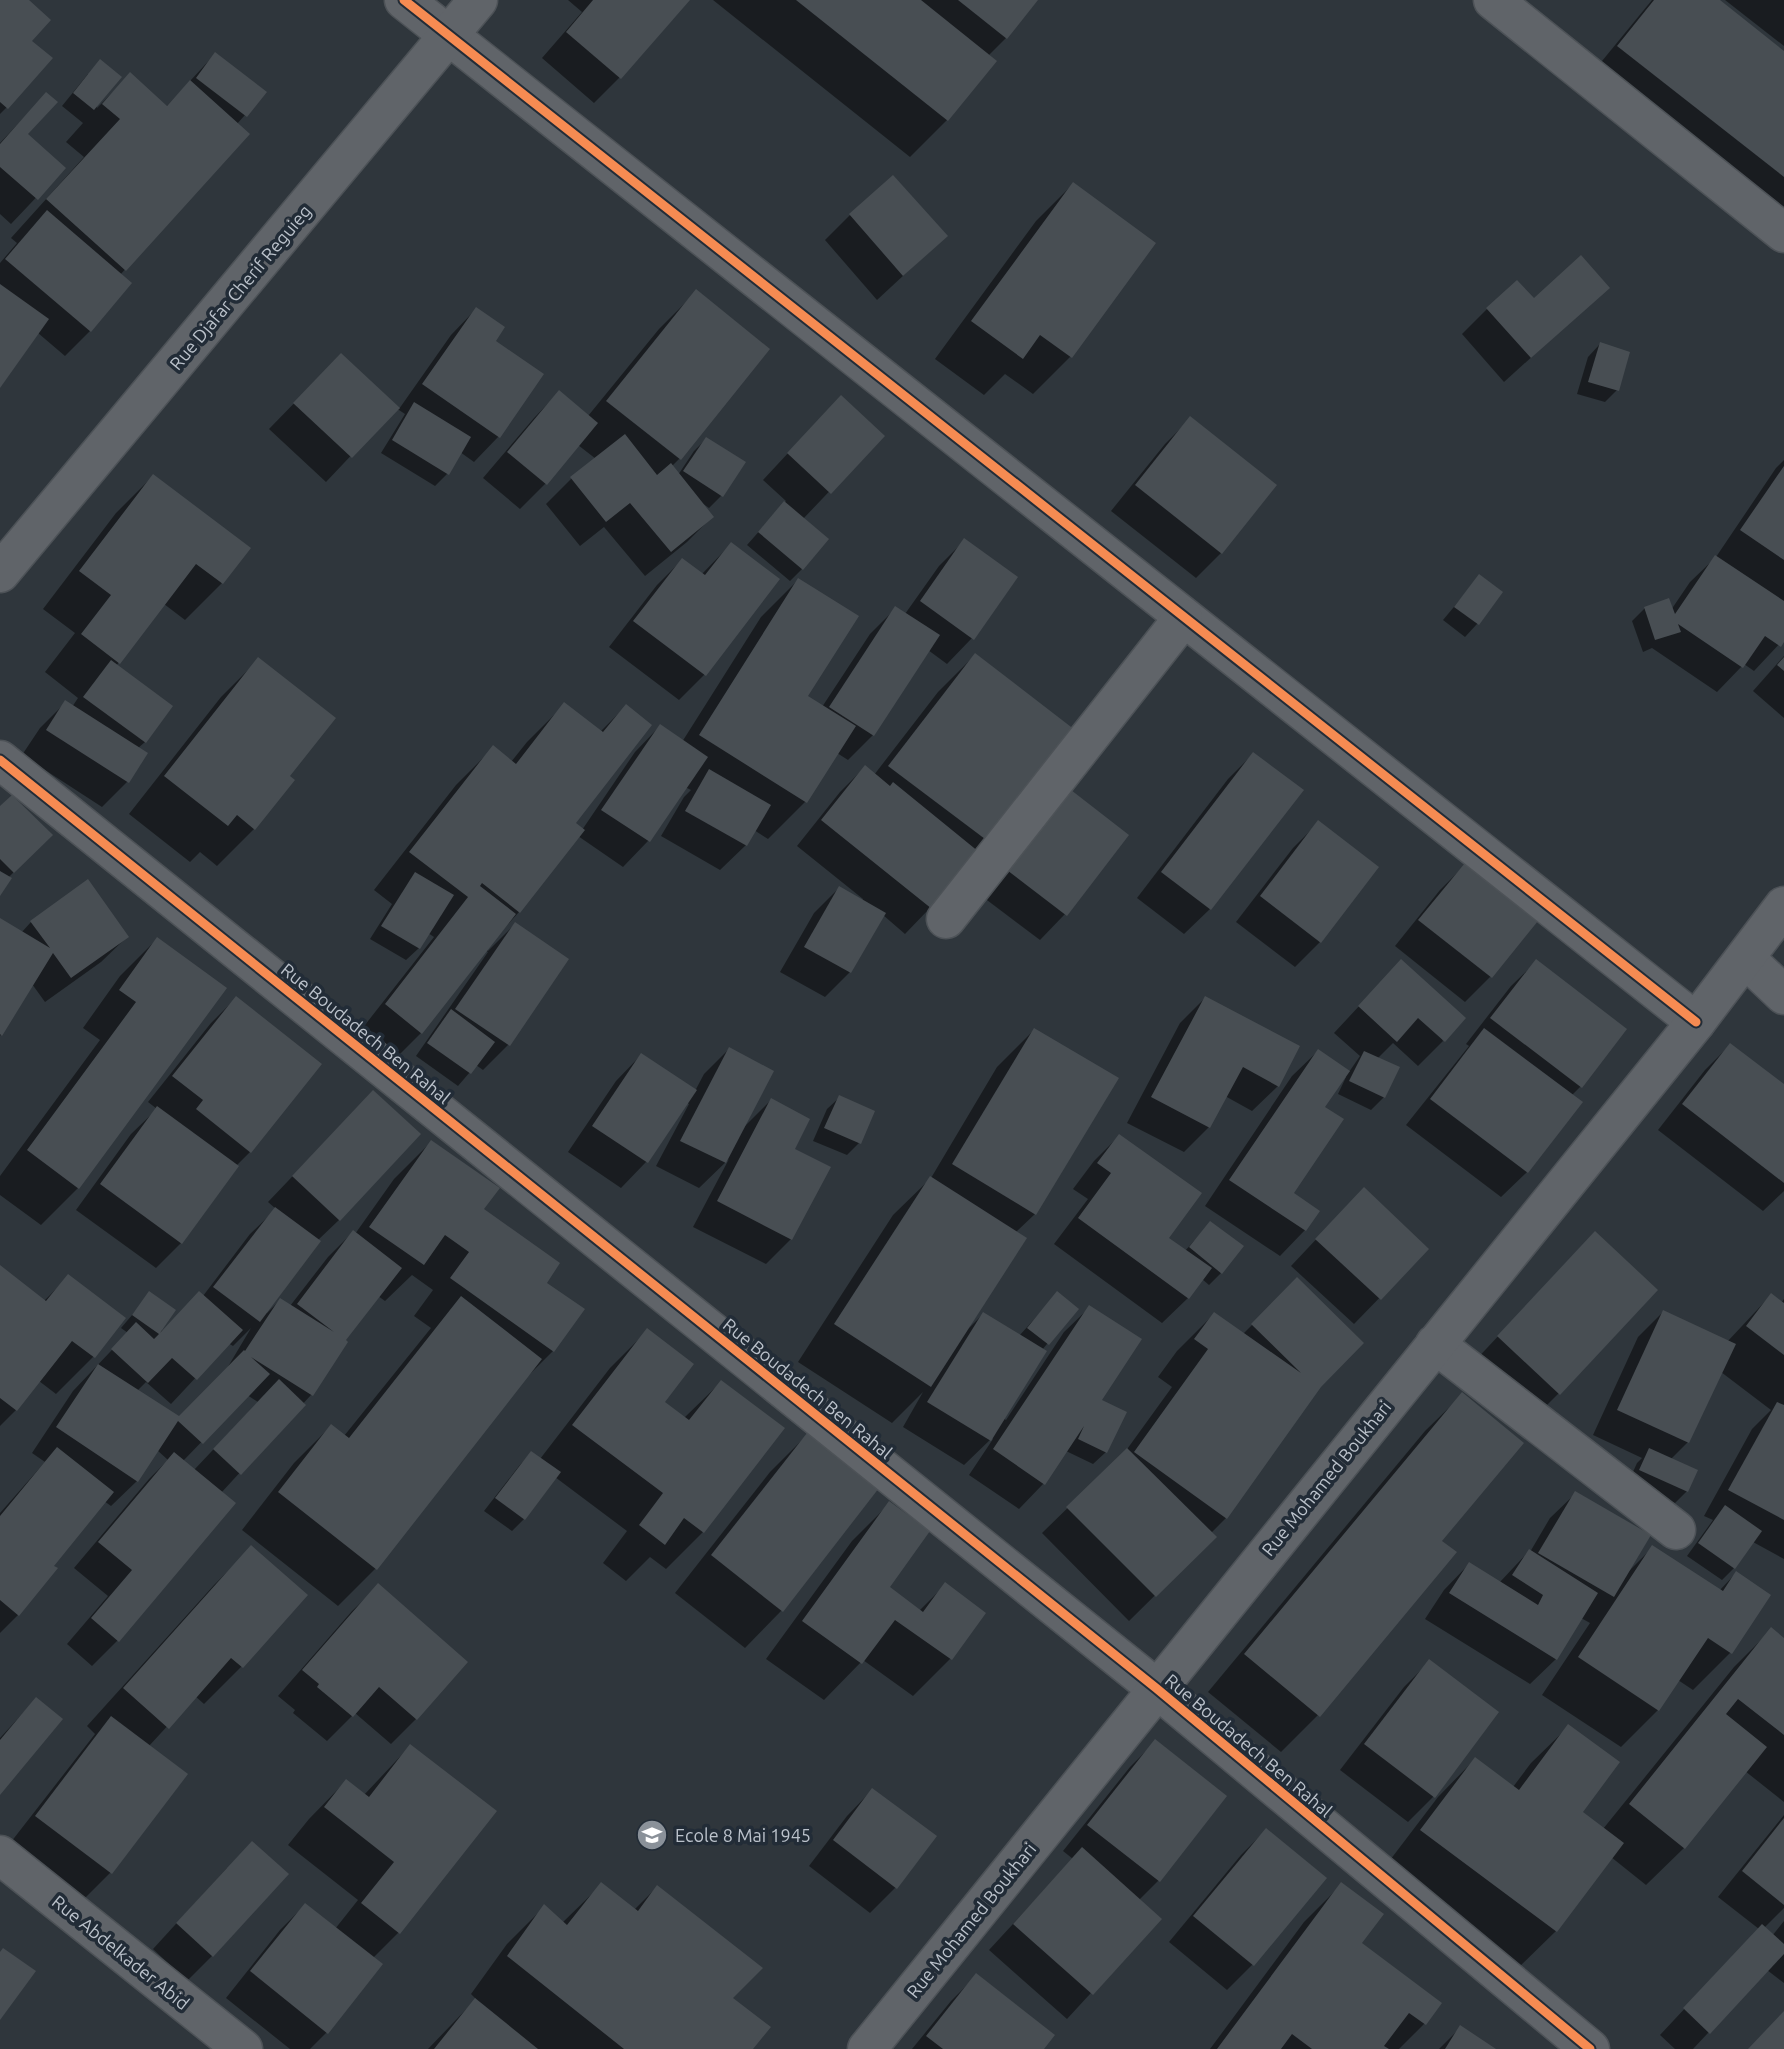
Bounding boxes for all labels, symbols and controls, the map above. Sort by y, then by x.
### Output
street label: Rue Djafar Cherif Reguieg [165,201,315,373]
street label: Rue Boudadech Ben Rahal [278,959,455,1107]
street label: Rue Boudadech Ben Rahal [720,1314,897,1462]
street label: Rue Mohamed Boukhari [1257,1397,1395,1559]
street label: Rue Boudadech Ben Rahal [1162,1669,1337,1821]
school or university icon: Ecole 8 Mai 1945 [635,1818,669,1852]
place label: Ecole 8 Mai 1945 [675,1825,811,1845]
street label: Rue Mohamed Boukhari [902,1839,1040,2001]
street label: Rue Abdelkader Abid [49,1891,193,2013]

